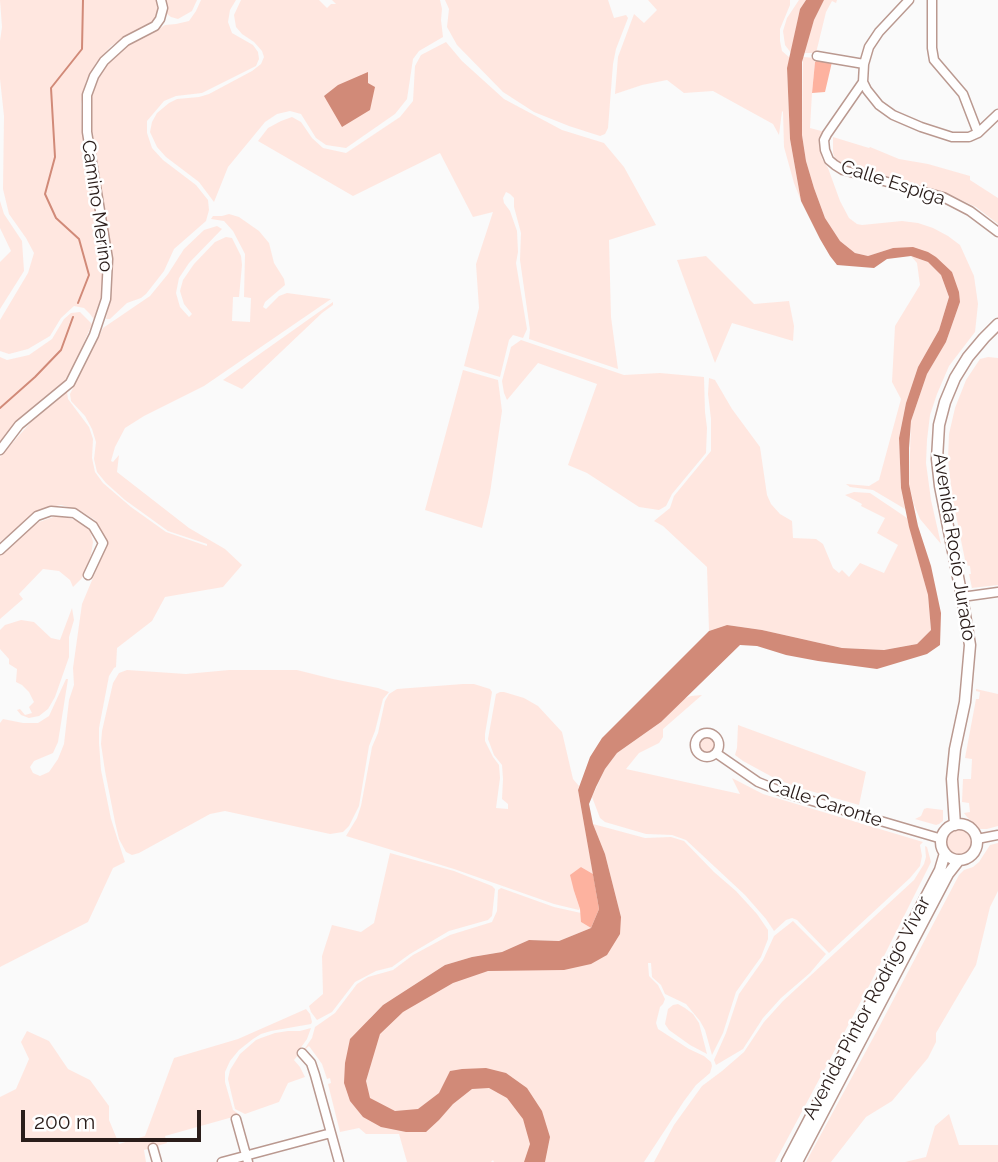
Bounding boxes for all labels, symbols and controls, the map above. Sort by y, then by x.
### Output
street label: Camino Merino [76,139,118,273]
street label: Calle Espiga [838,155,948,211]
street label: Avenida Rocío Jurado [928,451,980,643]
street label: Calle Caronte [765,774,885,832]
street label: Avenida Pintor Rodrigo Vivar [798,893,936,1123]
scale bar [24,1096,205,1140]
text: 200 m [34,1109,95,1134]

